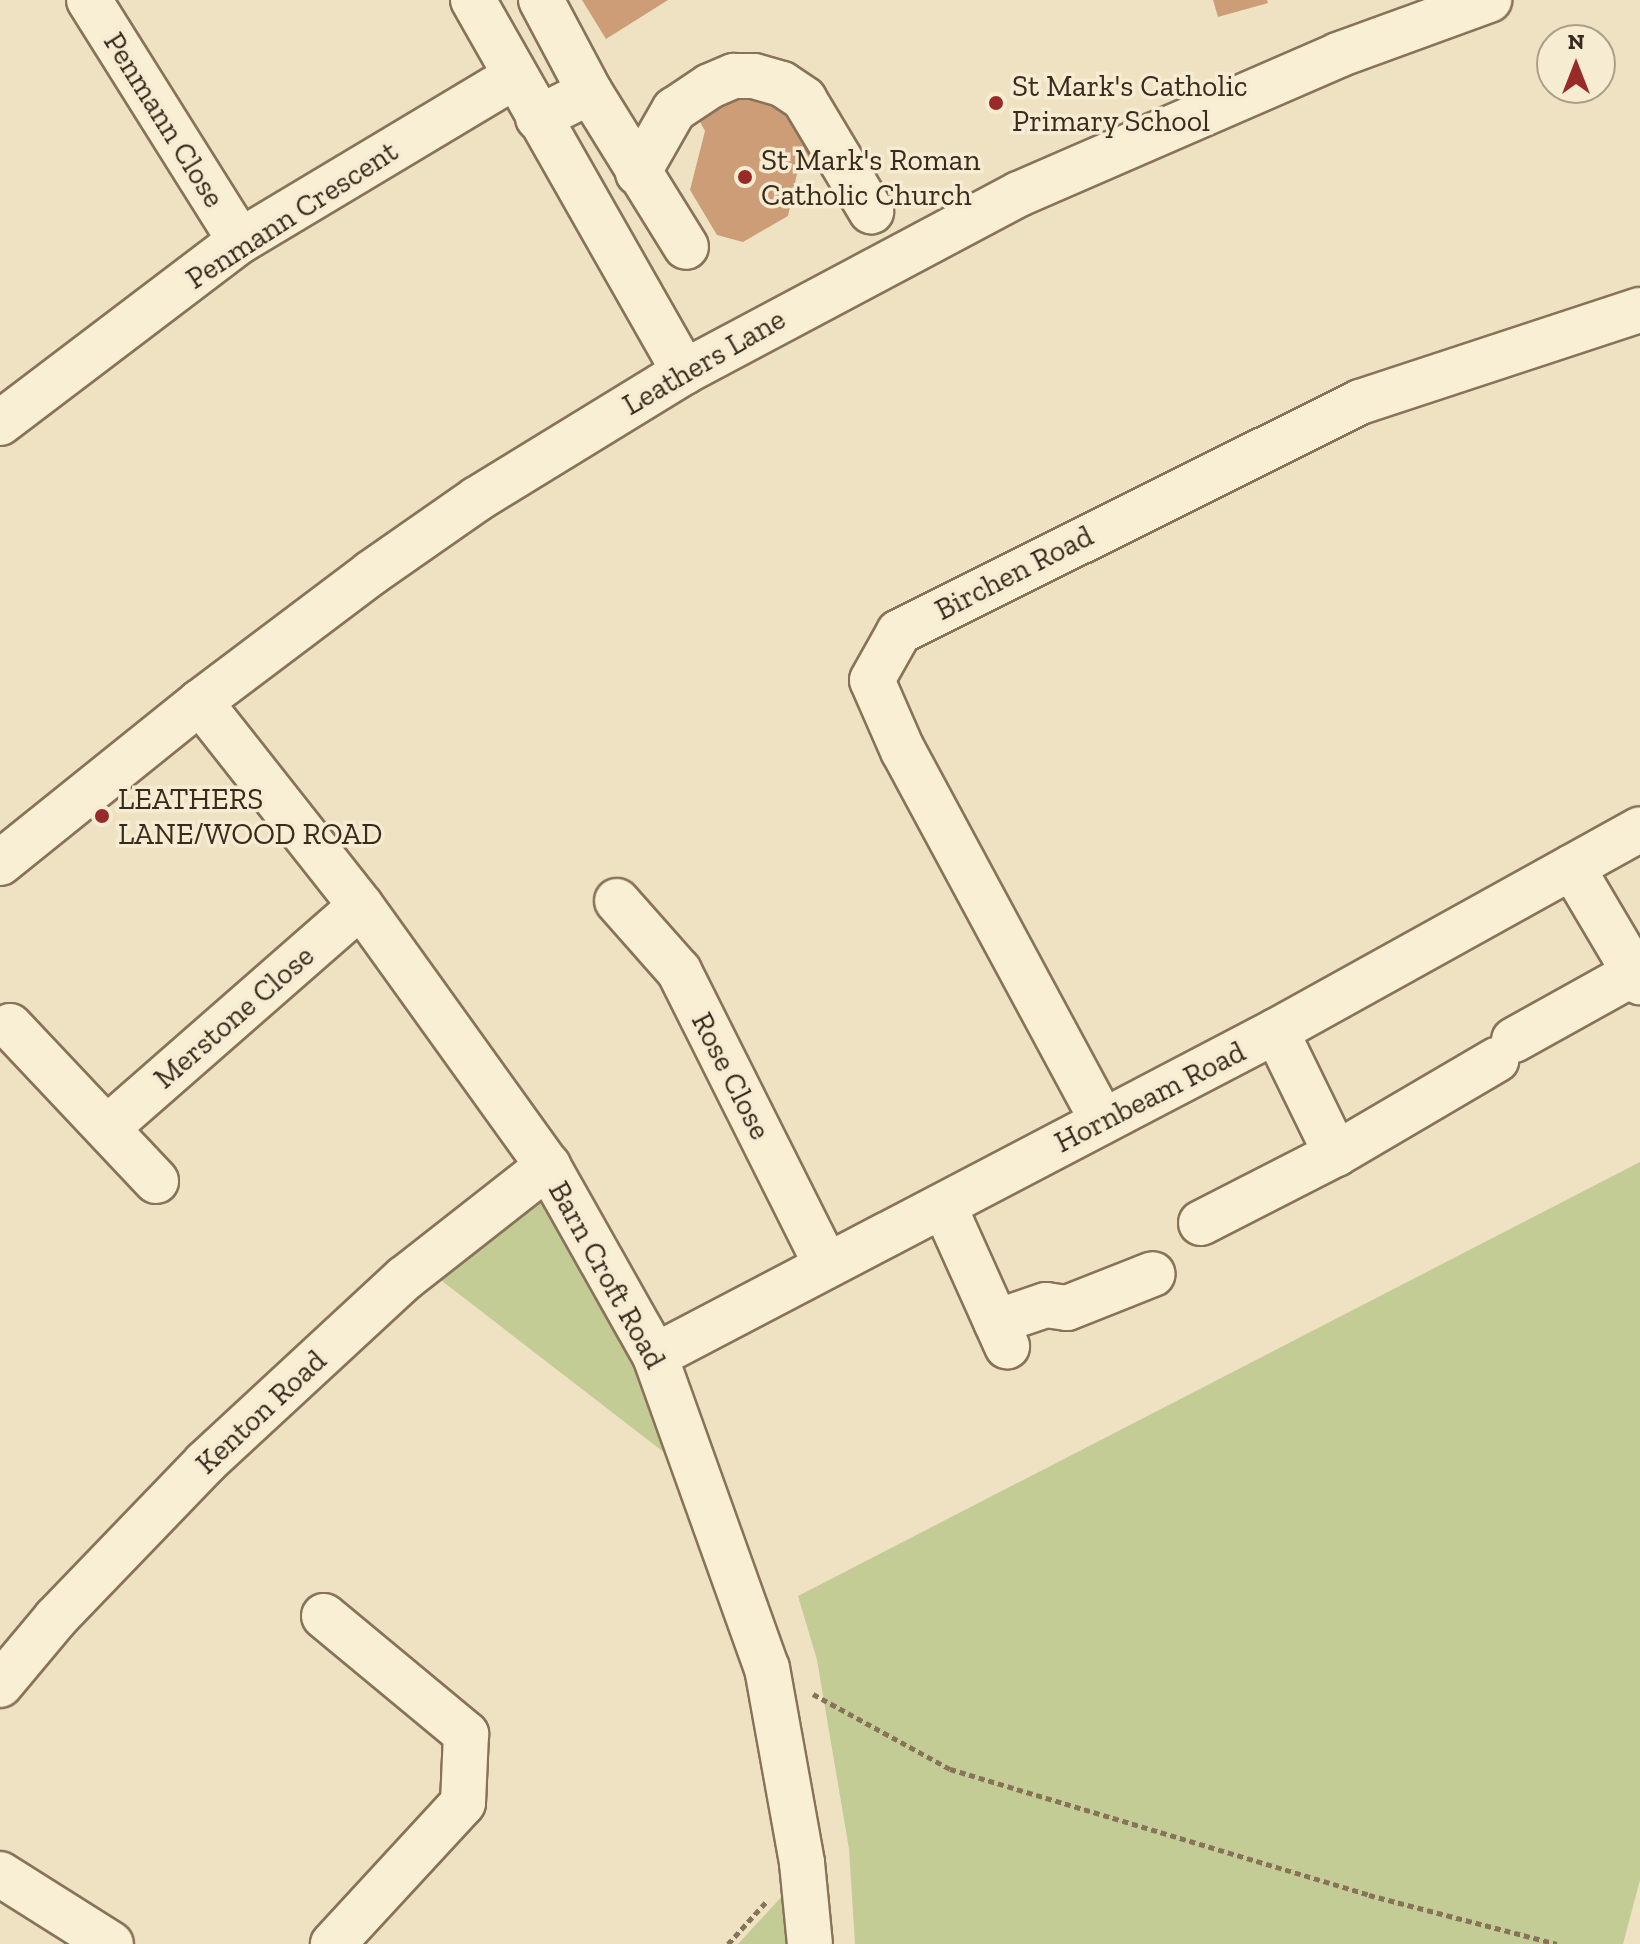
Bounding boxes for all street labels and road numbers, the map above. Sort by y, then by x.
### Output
street label: Penmann Close [96,26,232,214]
street label: Penmann Crescent [179,133,405,297]
street label: Leathers Lane [616,301,792,423]
street label: Birchen Road [929,518,1099,628]
street label: Merstone Close [147,938,321,1096]
street label: Rose Close [684,1007,778,1145]
street label: Hornbeam Road [1049,1034,1251,1160]
street label: Barn Croft Road [541,1175,673,1375]
street label: Kenton Road [188,1343,334,1481]

